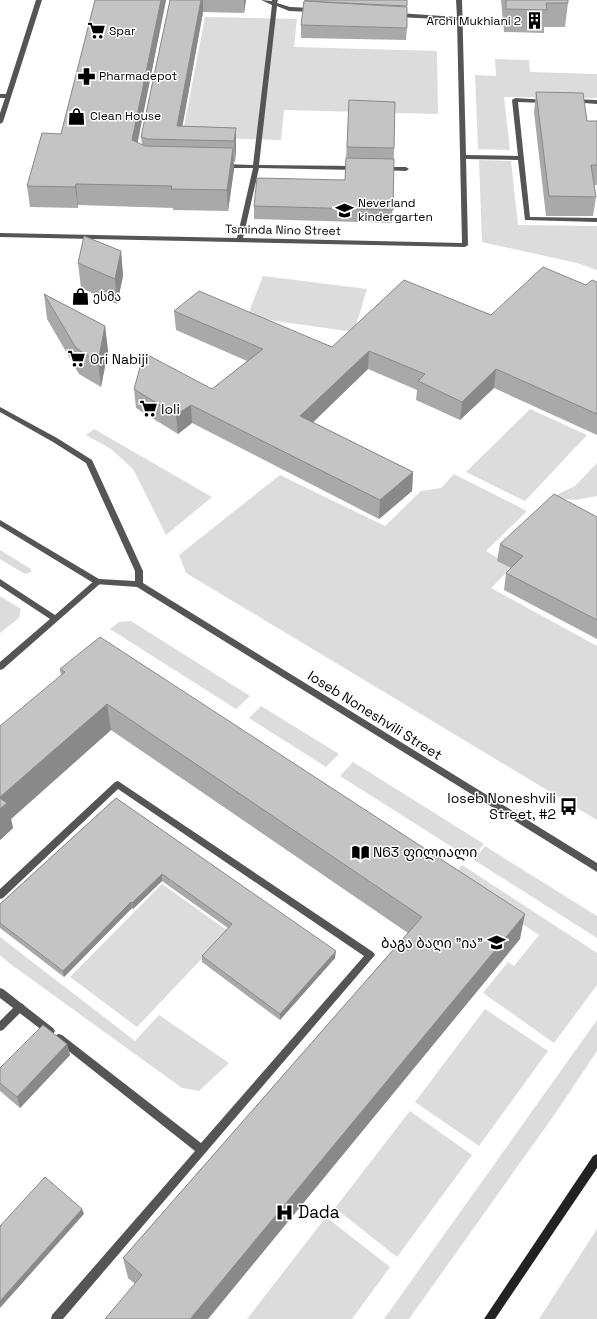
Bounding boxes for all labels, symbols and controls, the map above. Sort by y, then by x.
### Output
building icon: Archi Mukhiani 2 [524,11,544,31]
place label: Archi Mukhiani 2 [427,13,521,29]
supermarket icon: Spar [86,21,106,41]
place label: Spar [109,23,136,39]
pharmacy icon: Pharmadepot [76,66,96,86]
place label: Pharmadepot [99,68,177,84]
shop icon: Clean House [67,106,87,126]
place label: Clean House [90,108,161,124]
place label: Neverland kindergarten [358,195,433,225]
school or university icon: Neverland kindergarten [335,200,355,220]
street label: Tsminda Nino Street [225,221,341,239]
shop icon: ესმა [70,287,90,307]
place label: ესმა [93,289,121,305]
supermarket icon: Ori Nabiji [67,349,87,369]
place label: Ori Nabiji [90,350,148,368]
supermarket icon: Ioli [138,399,158,419]
place label: Ioli [161,400,180,418]
street label: Ioseb Noneshvili Street [304,666,446,764]
place label: Ioseb Noneshvili Street, #2 [447,789,556,823]
bus stop icon: Ioseb Noneshvili Street, #2 [559,796,579,816]
library icon: N63 ფილიალი [350,842,370,862]
place label: N63 ფილიალი [373,843,477,861]
school or university icon: ბაგა ბაღი "ია" [486,933,506,953]
place label: ბაგა ბაღი "ია" [381,934,483,952]
place label: Dada [298,1201,340,1223]
hospital icon: Dada [275,1202,295,1222]

